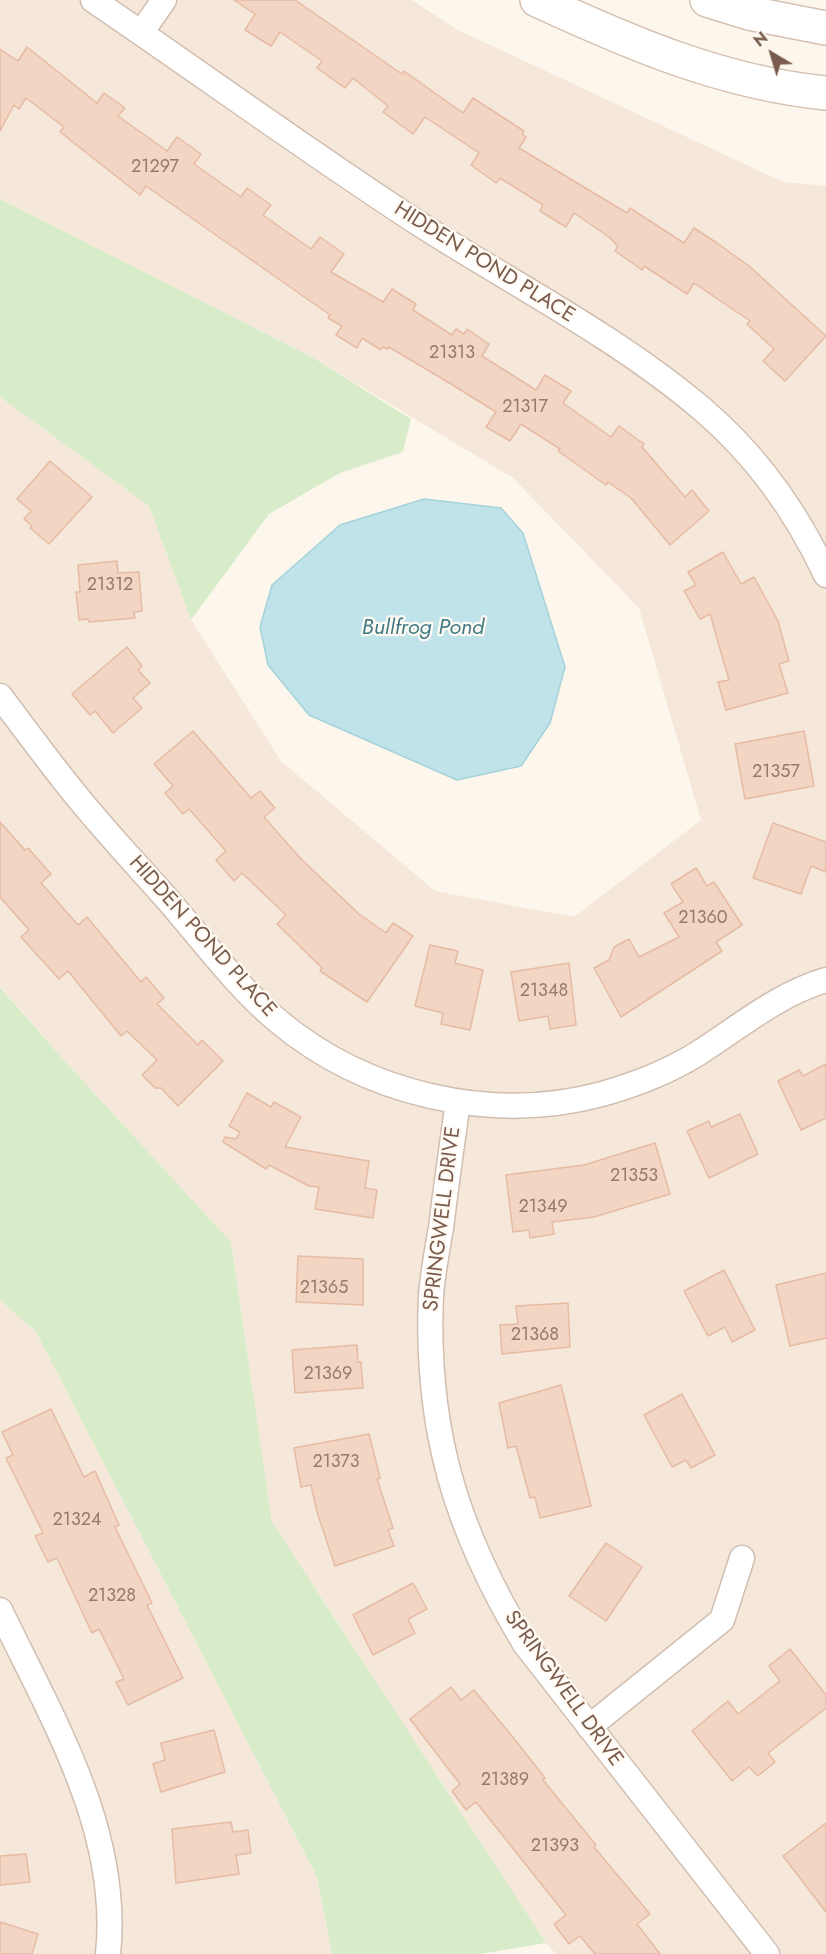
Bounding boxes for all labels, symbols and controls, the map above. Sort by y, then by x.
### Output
north arrow [742,24,802,84]
text: N [749,26,773,52]
house number: 21297 [131,157,179,179]
street label: HIDDEN POND PLACE [389,197,579,329]
house number: 21313 [429,343,475,365]
house number: 21317 [502,397,548,419]
house number: 21312 [87,575,133,597]
water label: Bullfrog Pond [362,616,484,642]
house number: 21357 [752,762,800,784]
street label: HIDDEN POND PLACE [123,851,281,1023]
house number: 21360 [678,908,728,930]
house number: 21348 [520,981,568,1003]
street label: SPRINGWELL DRIVE [419,1125,467,1313]
house number: 21353 [610,1166,658,1188]
house number: 21349 [518,1197,568,1219]
house number: 21365 [300,1278,348,1300]
house number: 21368 [511,1325,559,1347]
house number: 21369 [304,1364,352,1386]
house number: 21373 [312,1452,360,1474]
house number: 21324 [53,1510,101,1532]
house number: 21328 [88,1586,136,1608]
street label: SPRINGWELL DRIVE [498,1606,628,1772]
house number: 21389 [481,1770,529,1792]
house number: 21393 [531,1836,579,1858]

